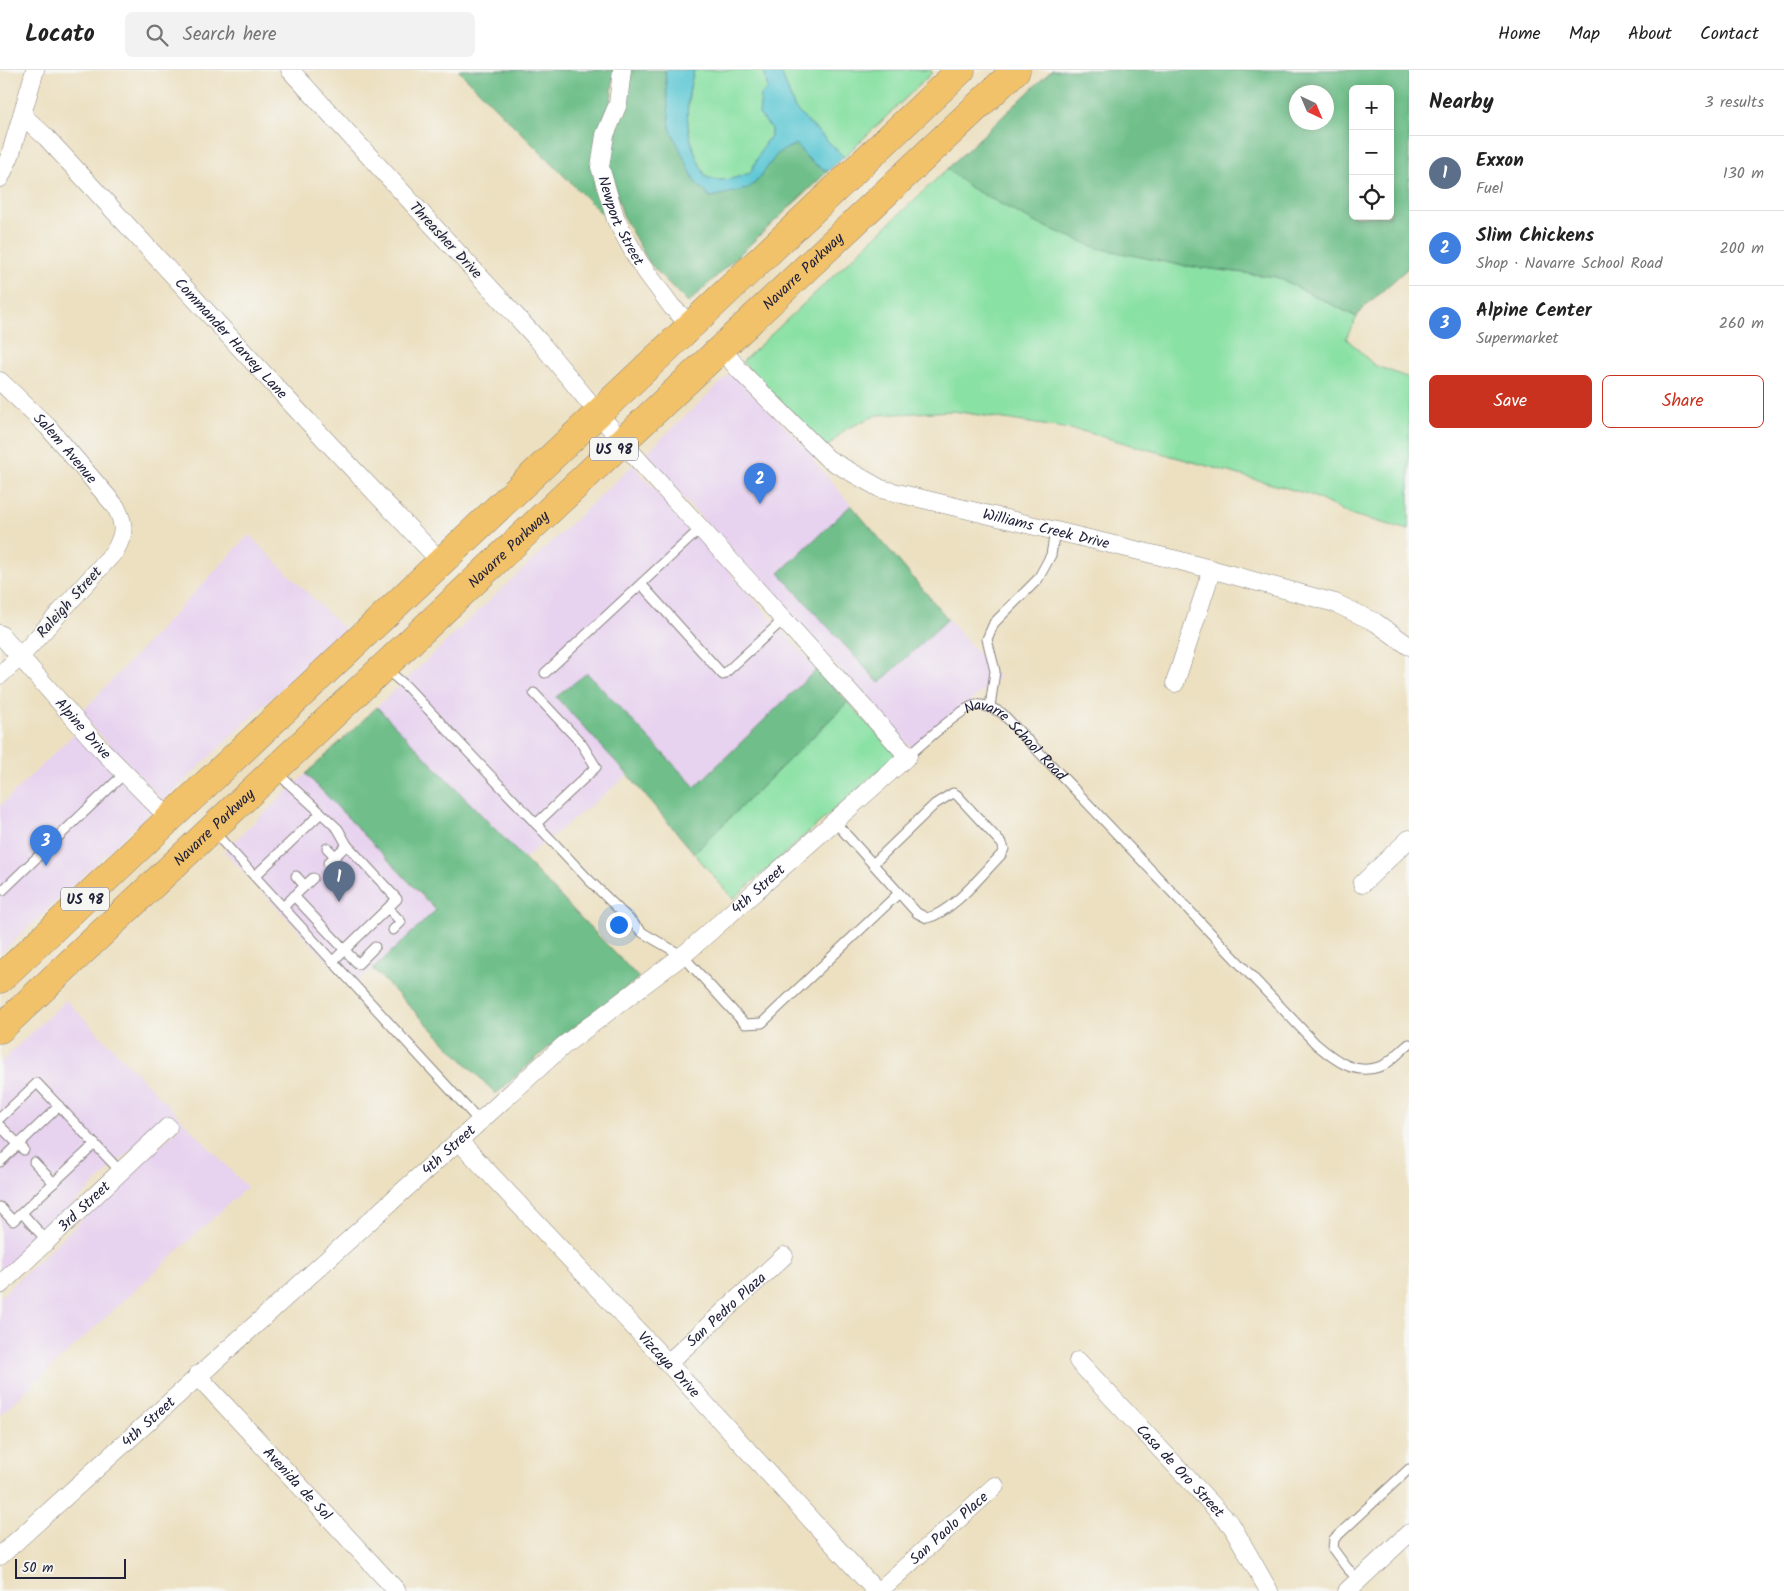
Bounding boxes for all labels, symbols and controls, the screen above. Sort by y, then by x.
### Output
search box [125,12,475,57]
text: Locato [25,15,95,54]
text: Search here [183,20,276,50]
text: Home [1498,20,1541,49]
text: Map [1569,20,1600,49]
text: About [1628,20,1672,49]
text: Contact [1700,20,1759,49]
icon: search [143,21,171,49]
north arrow [1289,85,1334,130]
map controls [1349,85,1394,220]
button: + [1349,85,1394,130]
text: Nearby [1429,86,1494,119]
text: 3 results [1705,90,1764,115]
button: − [1349,130,1394,175]
text: Exxon [1476,146,1524,176]
text: 1 [1443,161,1447,186]
text: 130 m [1723,161,1764,186]
street label: Newport Street [590,173,650,271]
button: locate [1349,175,1394,220]
text: Fuel [1476,176,1503,201]
street label: Threasher Drive [403,197,488,285]
text: Slim Chickens [1476,221,1594,251]
street label: Navarre Parkway [757,227,851,317]
text: 2 [1440,236,1450,261]
text: 200 m [1720,236,1764,261]
text: Shop · Navarre School Road [1476,251,1663,276]
street label: Commander Harvey Lane [168,273,293,405]
text: Alpine Center [1476,296,1592,326]
text: 3 [1441,311,1449,336]
text: 260 m [1719,311,1764,336]
text: Supermarket [1476,326,1559,351]
button: Save [1429,375,1592,428]
button: Share [1602,375,1764,428]
street label: Salem Avenue [27,408,103,490]
road number: US 98 [590,438,638,460]
pin: 2 [744,463,776,504]
street label: Williams Creek Drive [980,503,1112,556]
street label: Navarre Parkway [463,505,556,595]
street label: Raleigh Street [31,561,109,644]
street label: Alpine Drive [48,693,117,766]
street label: Navarre School Road [960,694,1072,787]
street label: Navarre Parkway [168,783,261,873]
pin: 3 [30,825,62,866]
street label: 4th Street [726,859,791,921]
pin: 1 [323,861,355,902]
road number: US 98 [61,888,109,911]
your location [606,912,632,938]
street label: 4th Street [416,1119,482,1182]
street label: 3rd Street [53,1176,117,1238]
street label: San Pedro Plaza [681,1267,772,1353]
street label: Vizcaya Drive [631,1326,706,1404]
street label: 4th Street [116,1391,182,1454]
street label: Casa de Oro Street [1130,1419,1230,1524]
street label: Avenida de Sol [256,1442,337,1527]
street label: San Paolo Place [904,1486,995,1571]
scale bar [15,1556,126,1579]
text: 50 m [22,1557,53,1579]

